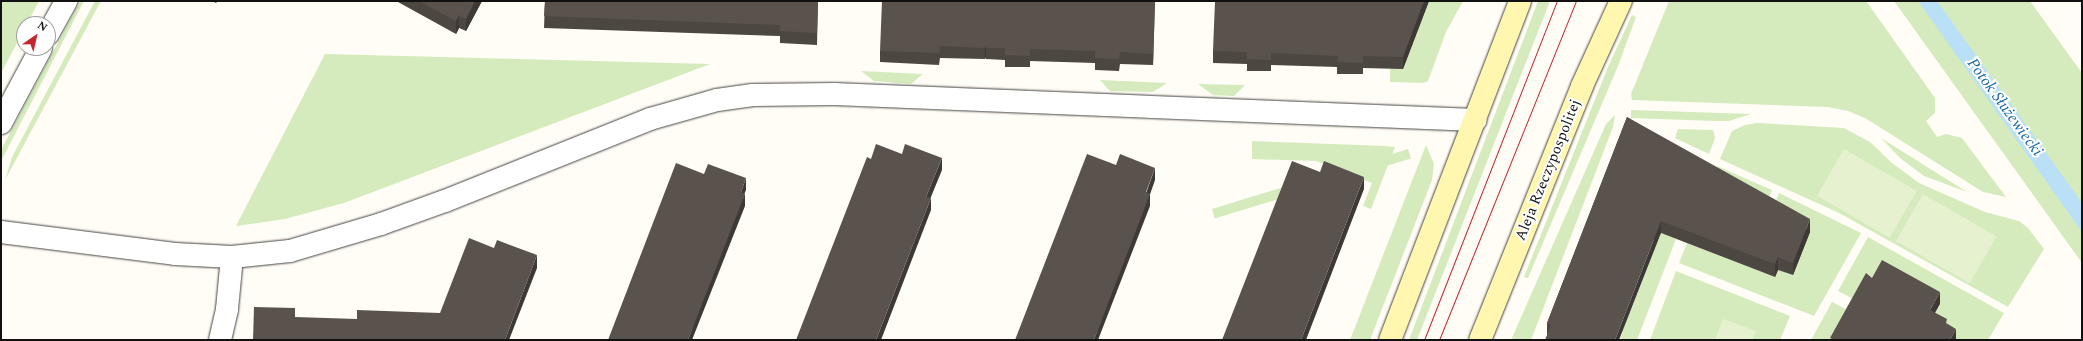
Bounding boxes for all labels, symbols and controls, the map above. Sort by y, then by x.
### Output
north arrow [16,16,56,56]
text: N [34,17,51,36]
water label: Potok Służewiecki [1963,54,2047,160]
street label: Aleja Rzeczypospolitej [1511,97,1585,243]

